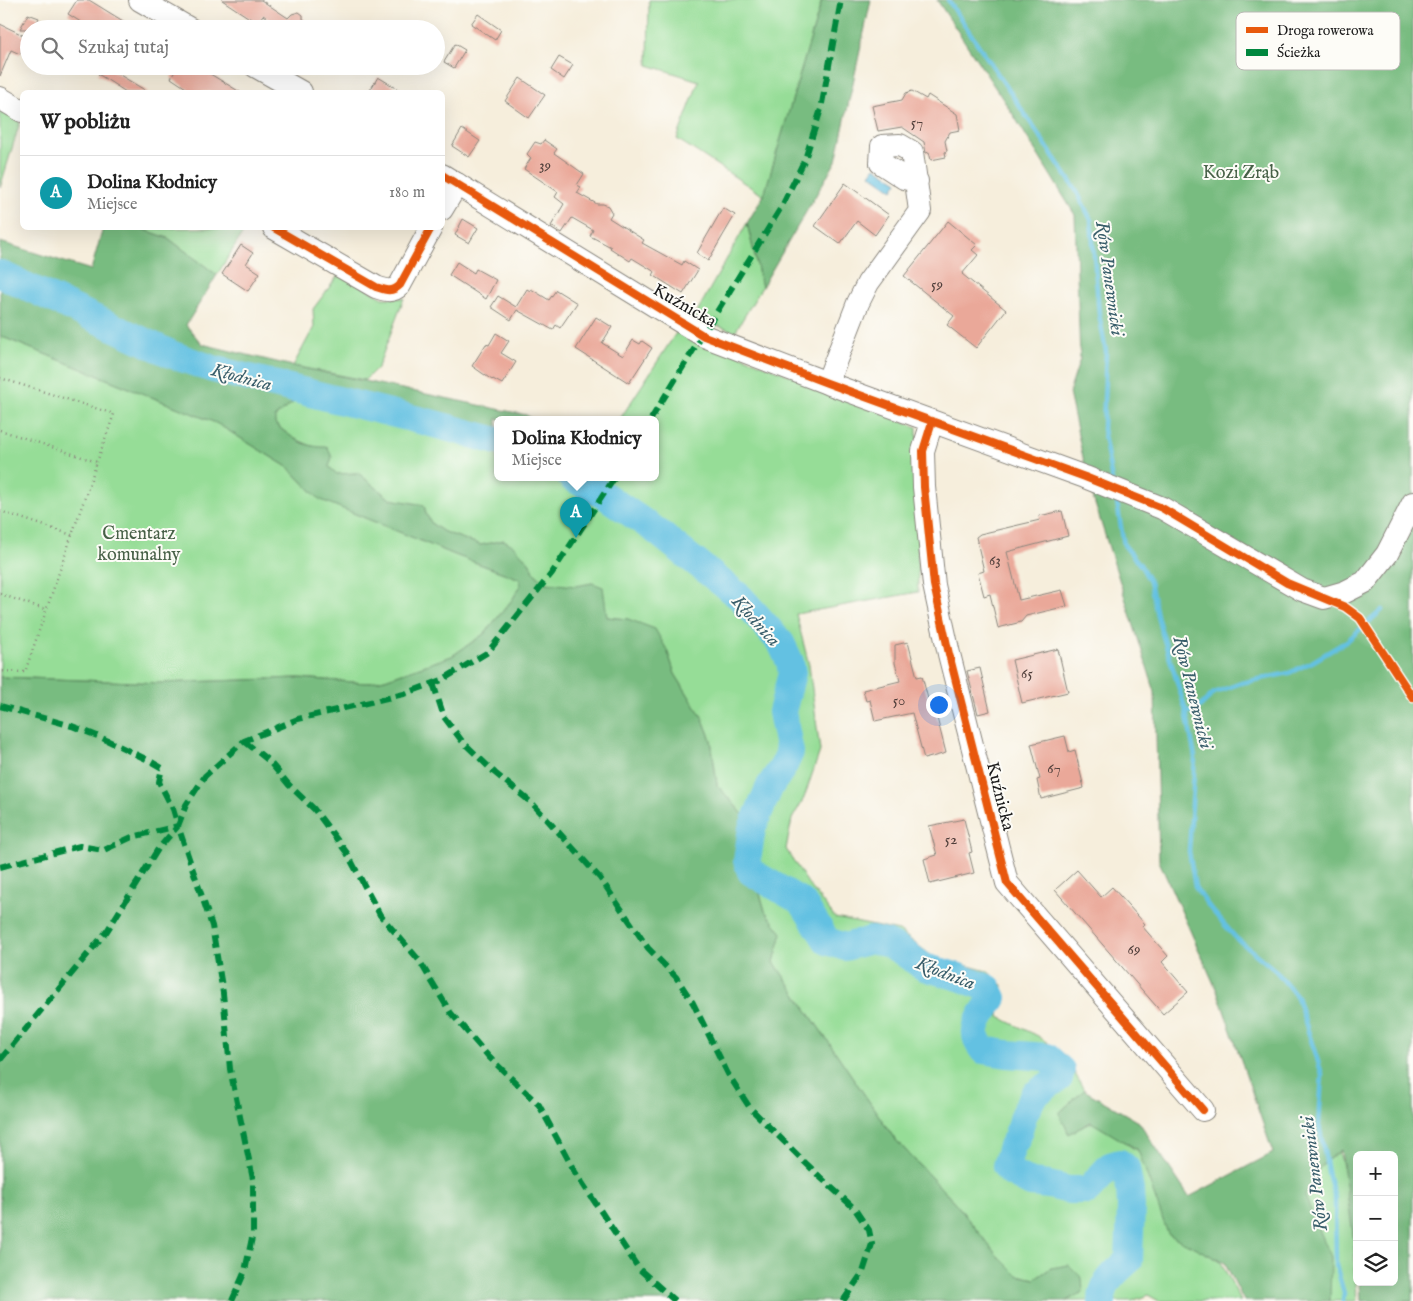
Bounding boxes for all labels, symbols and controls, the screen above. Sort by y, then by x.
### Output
legend [1236,12,1400,70]
search box [20,20,445,75]
text: Droga rowerowa [1277,22,1374,40]
icon: search [38,34,66,62]
text: Szukaj tutaj [78,36,169,60]
text: Ścieżka [1277,43,1321,62]
text: W pobliżu [40,109,130,136]
house number: 57 [911,113,923,132]
house number: 39 [539,156,551,175]
park label: Kozi Zrąb [1203,162,1280,185]
text: Dolina Kłodnicy [87,171,217,195]
text: A [51,183,61,203]
text: 180 m [389,183,425,203]
text: Miejsce [87,195,137,215]
water label: Rów Panewnicki [1089,219,1129,339]
house number: 59 [931,275,943,294]
street label: Kuźnicka [648,279,721,334]
water label: Kłodnica [208,358,274,397]
popup [494,416,659,481]
text: Dolina Kłodnicy [511,427,642,451]
text: Miejsce [511,451,562,471]
pin: A [560,497,592,538]
park label: Cmentarz komunalny [98,523,181,567]
house number: 63 [989,551,1001,570]
water label: Kłodnica [725,590,785,652]
water label: Rów Panewnicki [1166,633,1218,753]
house number: 65 [1021,664,1033,683]
house number: 50 [893,691,905,710]
your location [926,692,952,718]
house number: 67 [1047,759,1061,778]
street label: Kuźnicka [980,760,1019,833]
house number: 52 [945,830,957,849]
house number: 69 [1128,940,1140,959]
water label: Kłodnica [911,951,978,996]
water label: Rów Panewnicki [1296,1113,1334,1233]
map controls [1353,1151,1398,1286]
button: + [1353,1151,1398,1196]
button: − [1353,1196,1398,1241]
button: layers [1353,1241,1398,1286]

